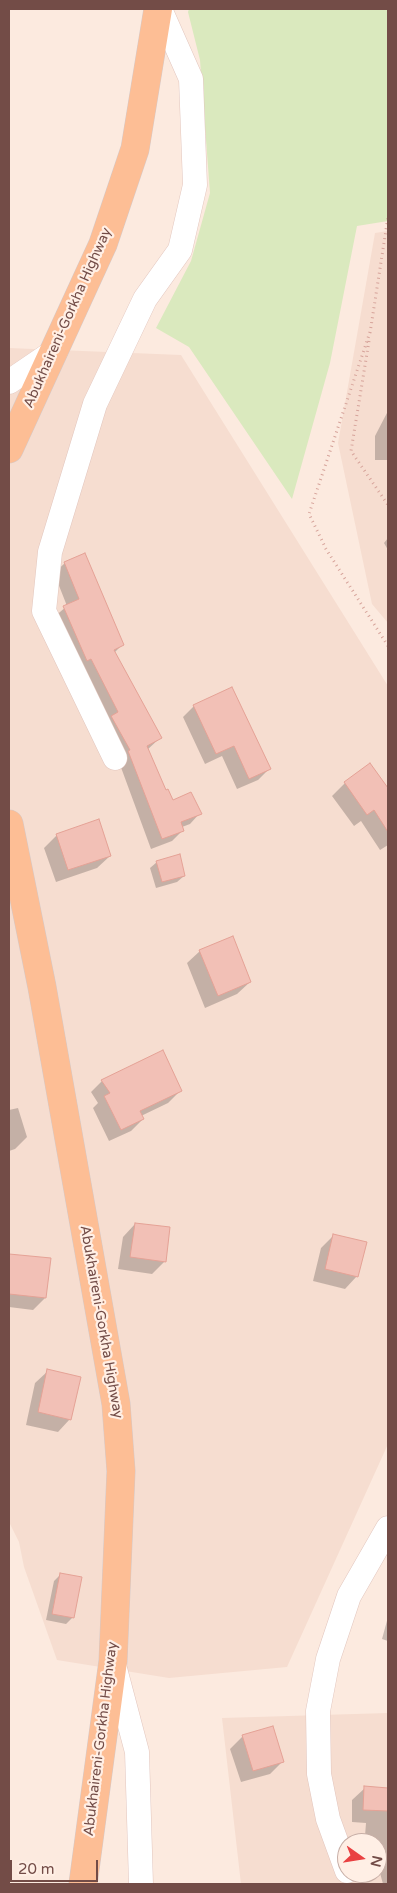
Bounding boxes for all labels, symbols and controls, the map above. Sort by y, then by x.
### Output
street label: Abukhaireni-Gorkha Highway [21,225,115,411]
street label: Abukhaireni-Gorkha Highway [76,1224,126,1420]
street label: Abukhaireni-Gorkha Highway [81,1641,121,1837]
north arrow [337,1833,387,1883]
scale bar [12,1850,100,1882]
text: N [367,1854,386,1869]
text: 20 m [18,1860,55,1878]

